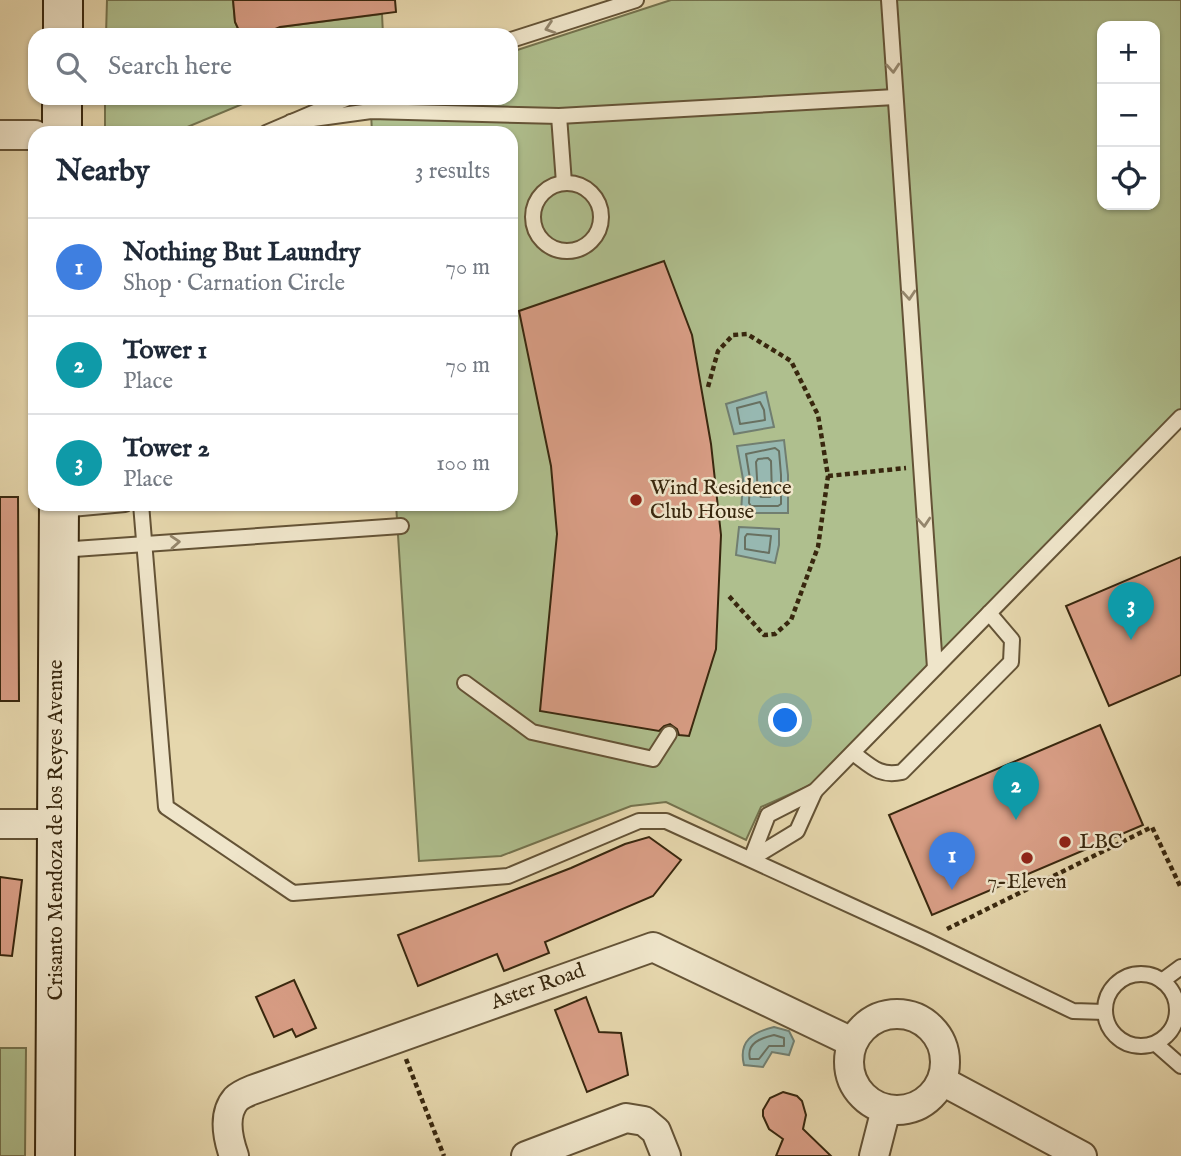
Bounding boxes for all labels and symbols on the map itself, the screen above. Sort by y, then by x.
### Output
one-way arrow [545,19,557,34]
one-way arrow [885,63,900,74]
one-way arrow [901,290,916,301]
place label: Wind Residence Club House [650,475,792,526]
marker: Wind Residence Club House [628,492,644,508]
one-way arrow [917,517,932,528]
one-way arrow [170,535,181,550]
pin: 3 [1108,582,1154,640]
street label: Crisanto Mendoza de los Reyes Avenue [43,659,70,1000]
your location [768,703,802,737]
pin: 2 [993,762,1039,820]
place label: LBC [1079,829,1123,856]
pin: 1 [929,832,975,890]
marker: LBC [1057,834,1073,850]
marker: 7-Eleven [1019,850,1035,866]
place label: 7-Eleven [987,869,1067,896]
street label: Aster Road [486,957,589,1017]

